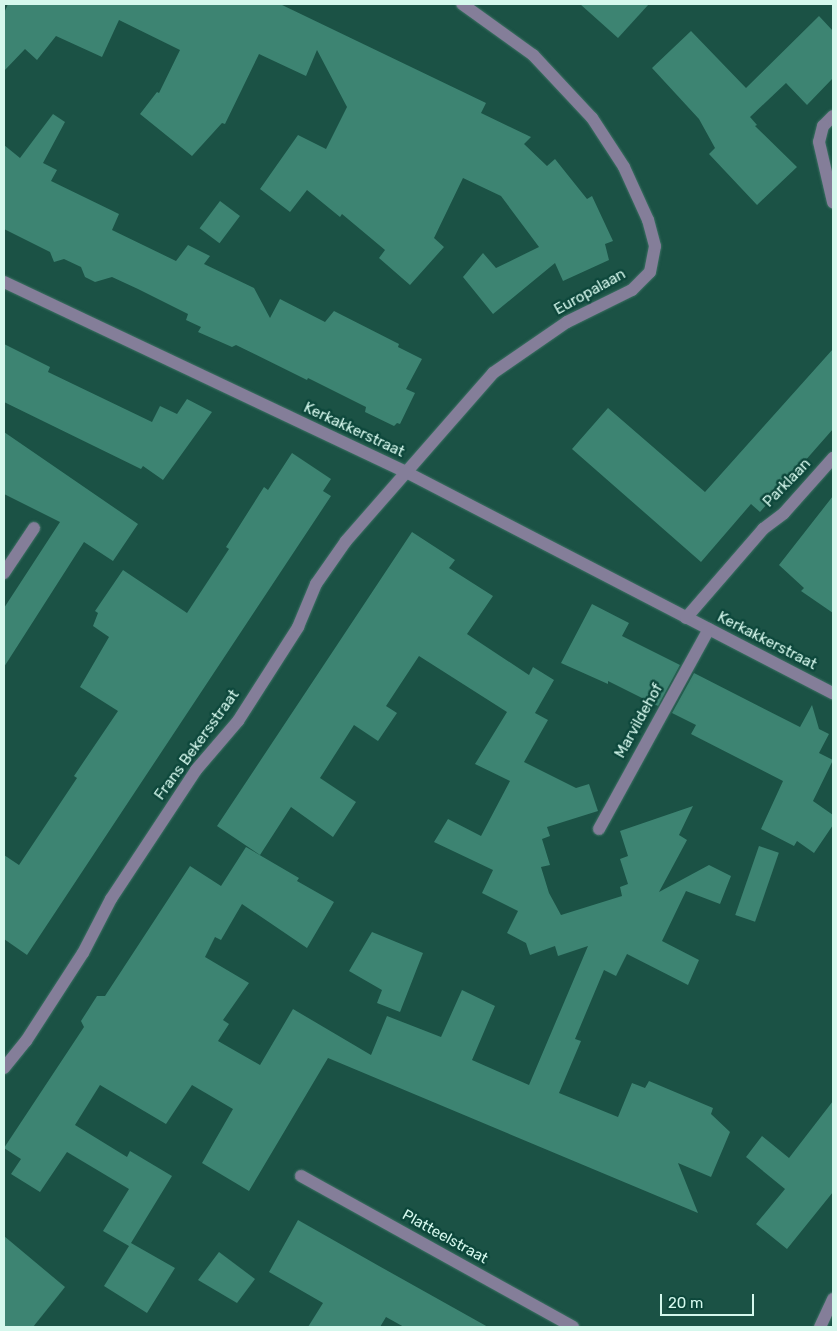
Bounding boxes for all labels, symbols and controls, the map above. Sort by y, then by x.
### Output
street label: Europalaan [551,265,629,319]
street label: Kerkakkerstraat [301,399,407,461]
street label: Parklaan [760,455,814,511]
street label: Kerkakkerstraat [714,608,820,674]
street label: Marvildehof [611,681,667,761]
street label: Frans Bekersstraat [151,686,243,804]
street label: Platteelstraat [399,1206,491,1268]
scale bar [662,1284,756,1316]
text: 20 m [668,1294,703,1312]

